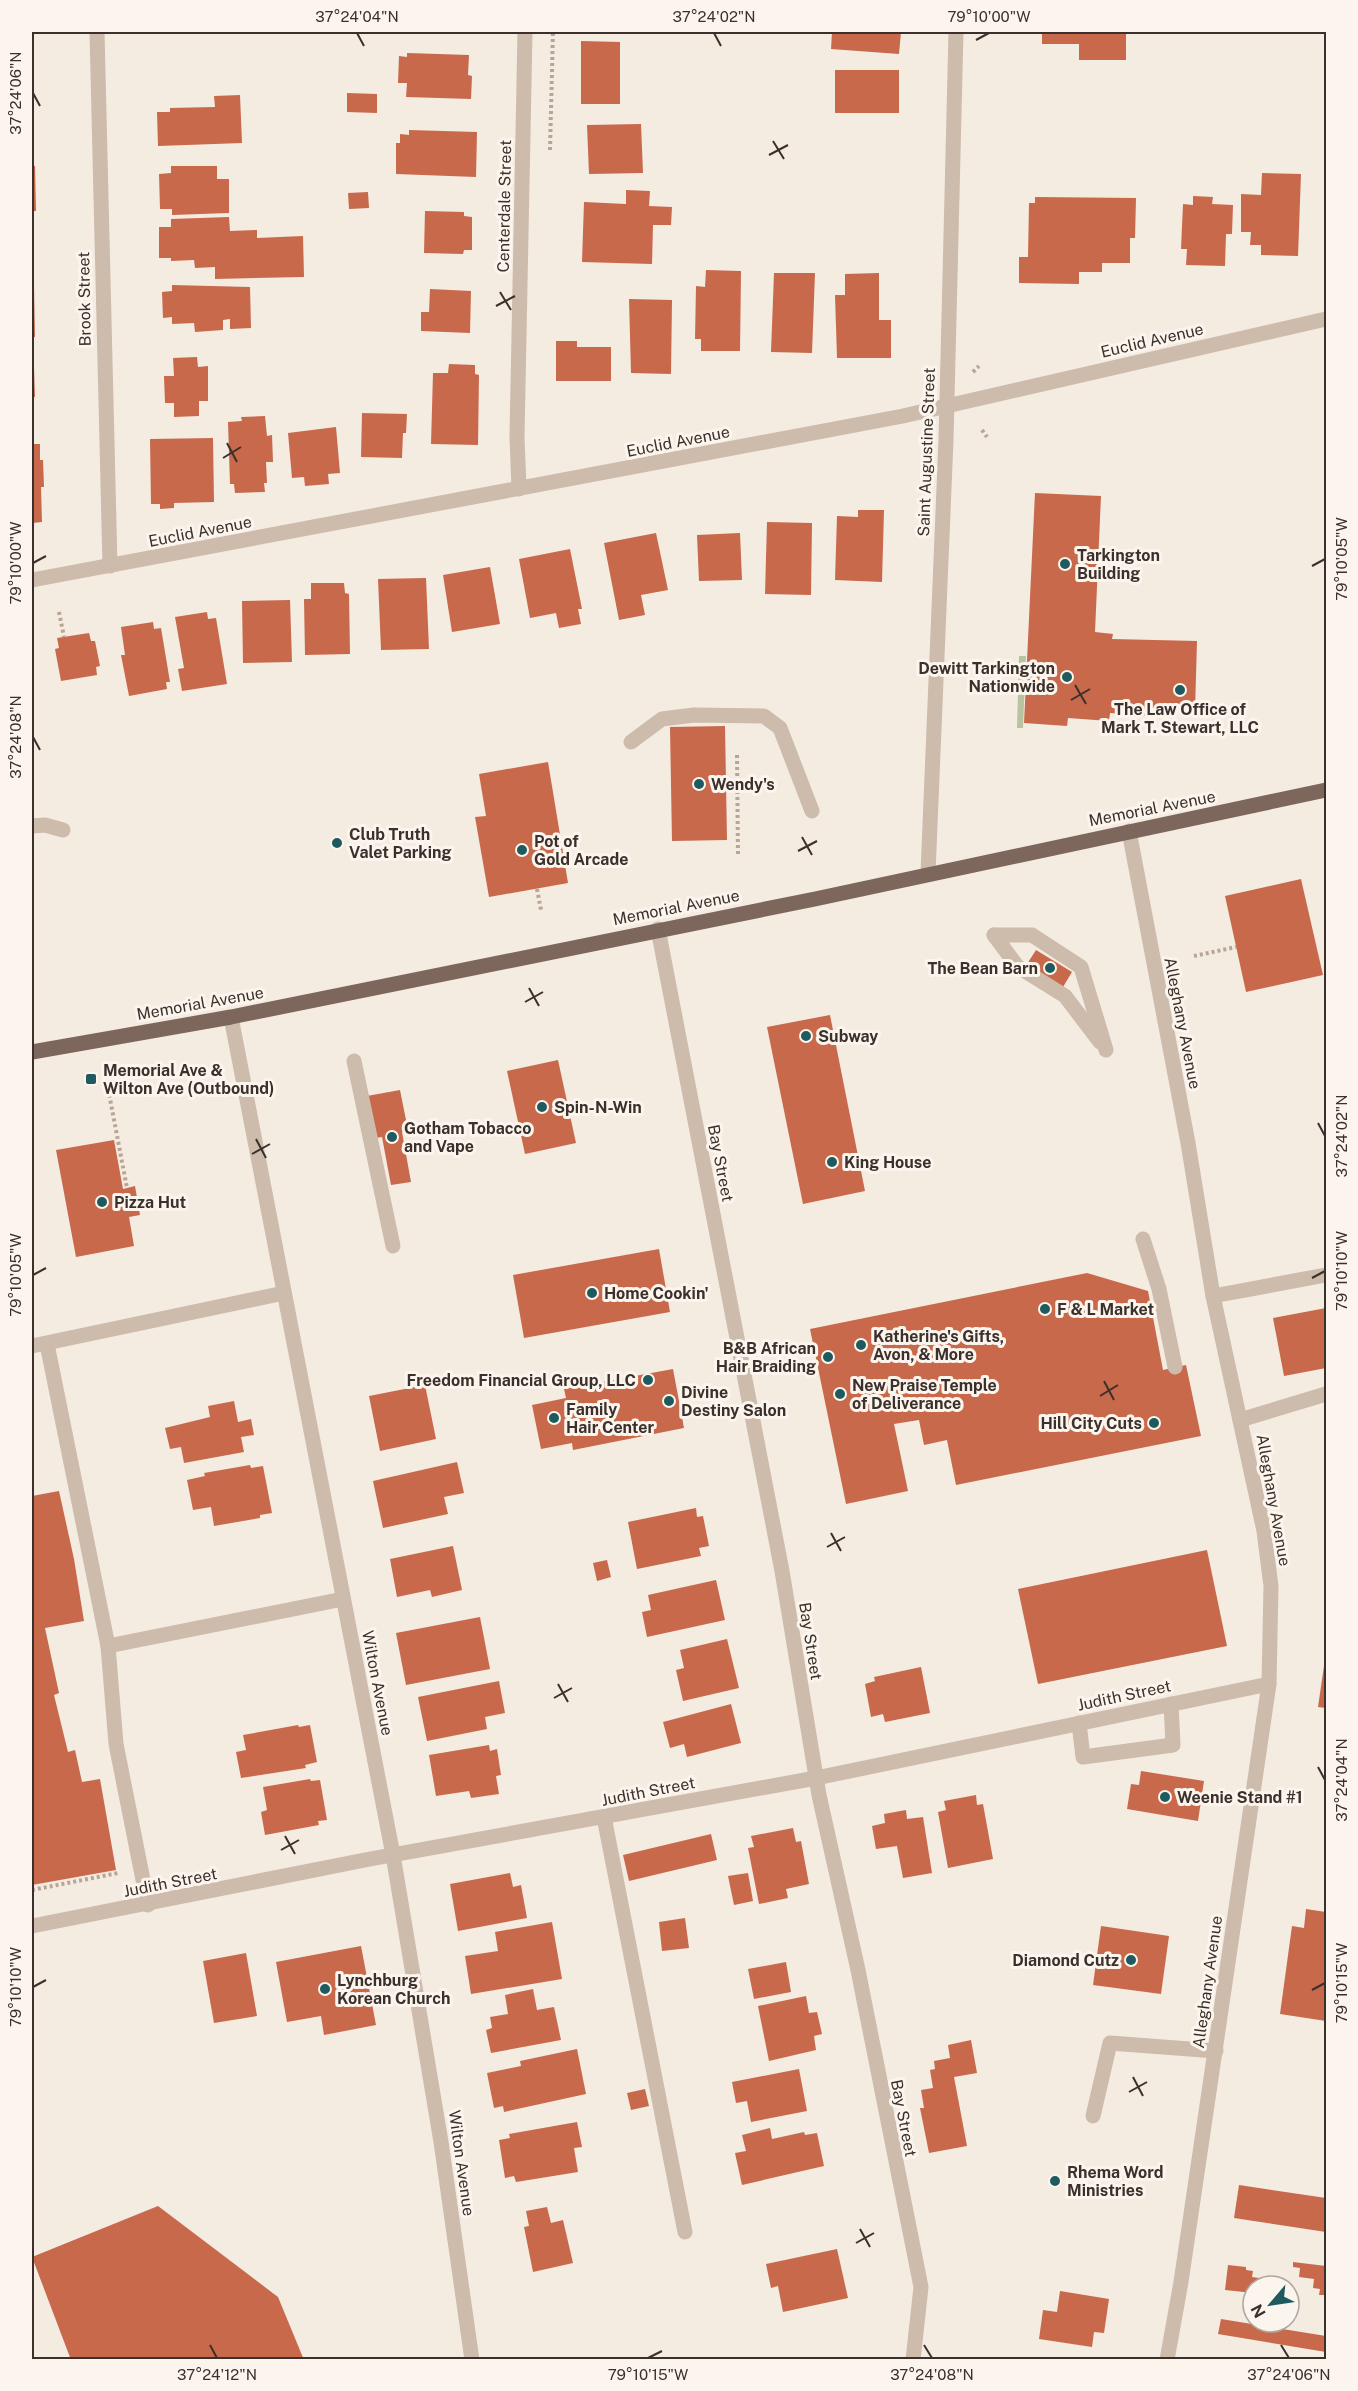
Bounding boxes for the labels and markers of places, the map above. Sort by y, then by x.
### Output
place label: Tarkington Building [1077,546,1160,583]
marker: Tarkington Building [1058,557,1072,571]
place label: Dewitt Tarkington Nationwide [918,659,1055,696]
marker: Dewitt Tarkington Nationwide [1060,670,1074,684]
marker: The Law Office of Mark T. Stewart, LLC [1173,683,1187,697]
place label: The Law Office of Mark T. Stewart, LLC [1101,700,1259,737]
place label: Wendy's [711,775,775,794]
marker: Wendy's [692,777,706,791]
place label: Club Truth Valet Parking [349,825,452,862]
place label: Pot of Gold Arcade [534,832,628,869]
marker: Club Truth Valet Parking [330,836,344,850]
marker: Pot of Gold Arcade [515,843,529,857]
place label: The Bean Barn [927,959,1038,978]
marker: The Bean Barn [1043,961,1057,975]
place label: Subway [818,1027,878,1046]
marker: Subway [799,1029,813,1043]
place label: Memorial Ave & Wilton Ave (Outbound) [103,1061,274,1098]
marker: Memorial Ave & Wilton Ave (Outbound) [84,1072,98,1086]
place label: Spin-N-Win [554,1098,642,1117]
marker: Spin-N-Win [535,1100,549,1114]
place label: Gotham Tobacco and Vape [404,1119,531,1156]
marker: Gotham Tobacco and Vape [385,1130,399,1144]
place label: King House [844,1153,931,1172]
marker: King House [825,1155,839,1169]
place label: Pizza Hut [114,1193,187,1212]
marker: Pizza Hut [95,1195,109,1209]
place label: Home Cookin' [604,1284,709,1303]
marker: Home Cookin' [585,1286,599,1300]
place label: F & L Market [1057,1300,1155,1319]
marker: F & L Market [1038,1302,1052,1316]
place label: Katherine's Gifts, Avon, & More [873,1327,1004,1364]
marker: Katherine's Gifts, Avon, & More [854,1338,868,1352]
place label: B&B African Hair Braiding [716,1339,816,1376]
marker: B&B African Hair Braiding [821,1350,835,1364]
place label: Freedom Financial Group, LLC [406,1371,636,1390]
marker: Freedom Financial Group, LLC [641,1373,655,1387]
place label: New Praise Temple of Deliverance [852,1376,997,1413]
place label: Divine Destiny Salon [681,1383,786,1420]
marker: New Praise Temple of Deliverance [833,1387,847,1401]
marker: Divine Destiny Salon [662,1394,676,1408]
place label: Family Hair Center [566,1400,654,1437]
marker: Family Hair Center [547,1411,561,1425]
place label: Hill City Cuts [1040,1414,1142,1433]
marker: Hill City Cuts [1147,1416,1161,1430]
place label: Weenie Stand #1 [1177,1788,1303,1807]
marker: Weenie Stand #1 [1158,1790,1172,1804]
place label: Diamond Cutz [1012,1951,1119,1970]
marker: Diamond Cutz [1124,1953,1138,1967]
place label: Lynchburg Korean Church [337,1971,450,2008]
marker: Lynchburg Korean Church [318,1982,332,1996]
place label: Rhema Word Ministries [1067,2163,1164,2200]
marker: Rhema Word Ministries [1048,2174,1062,2188]

